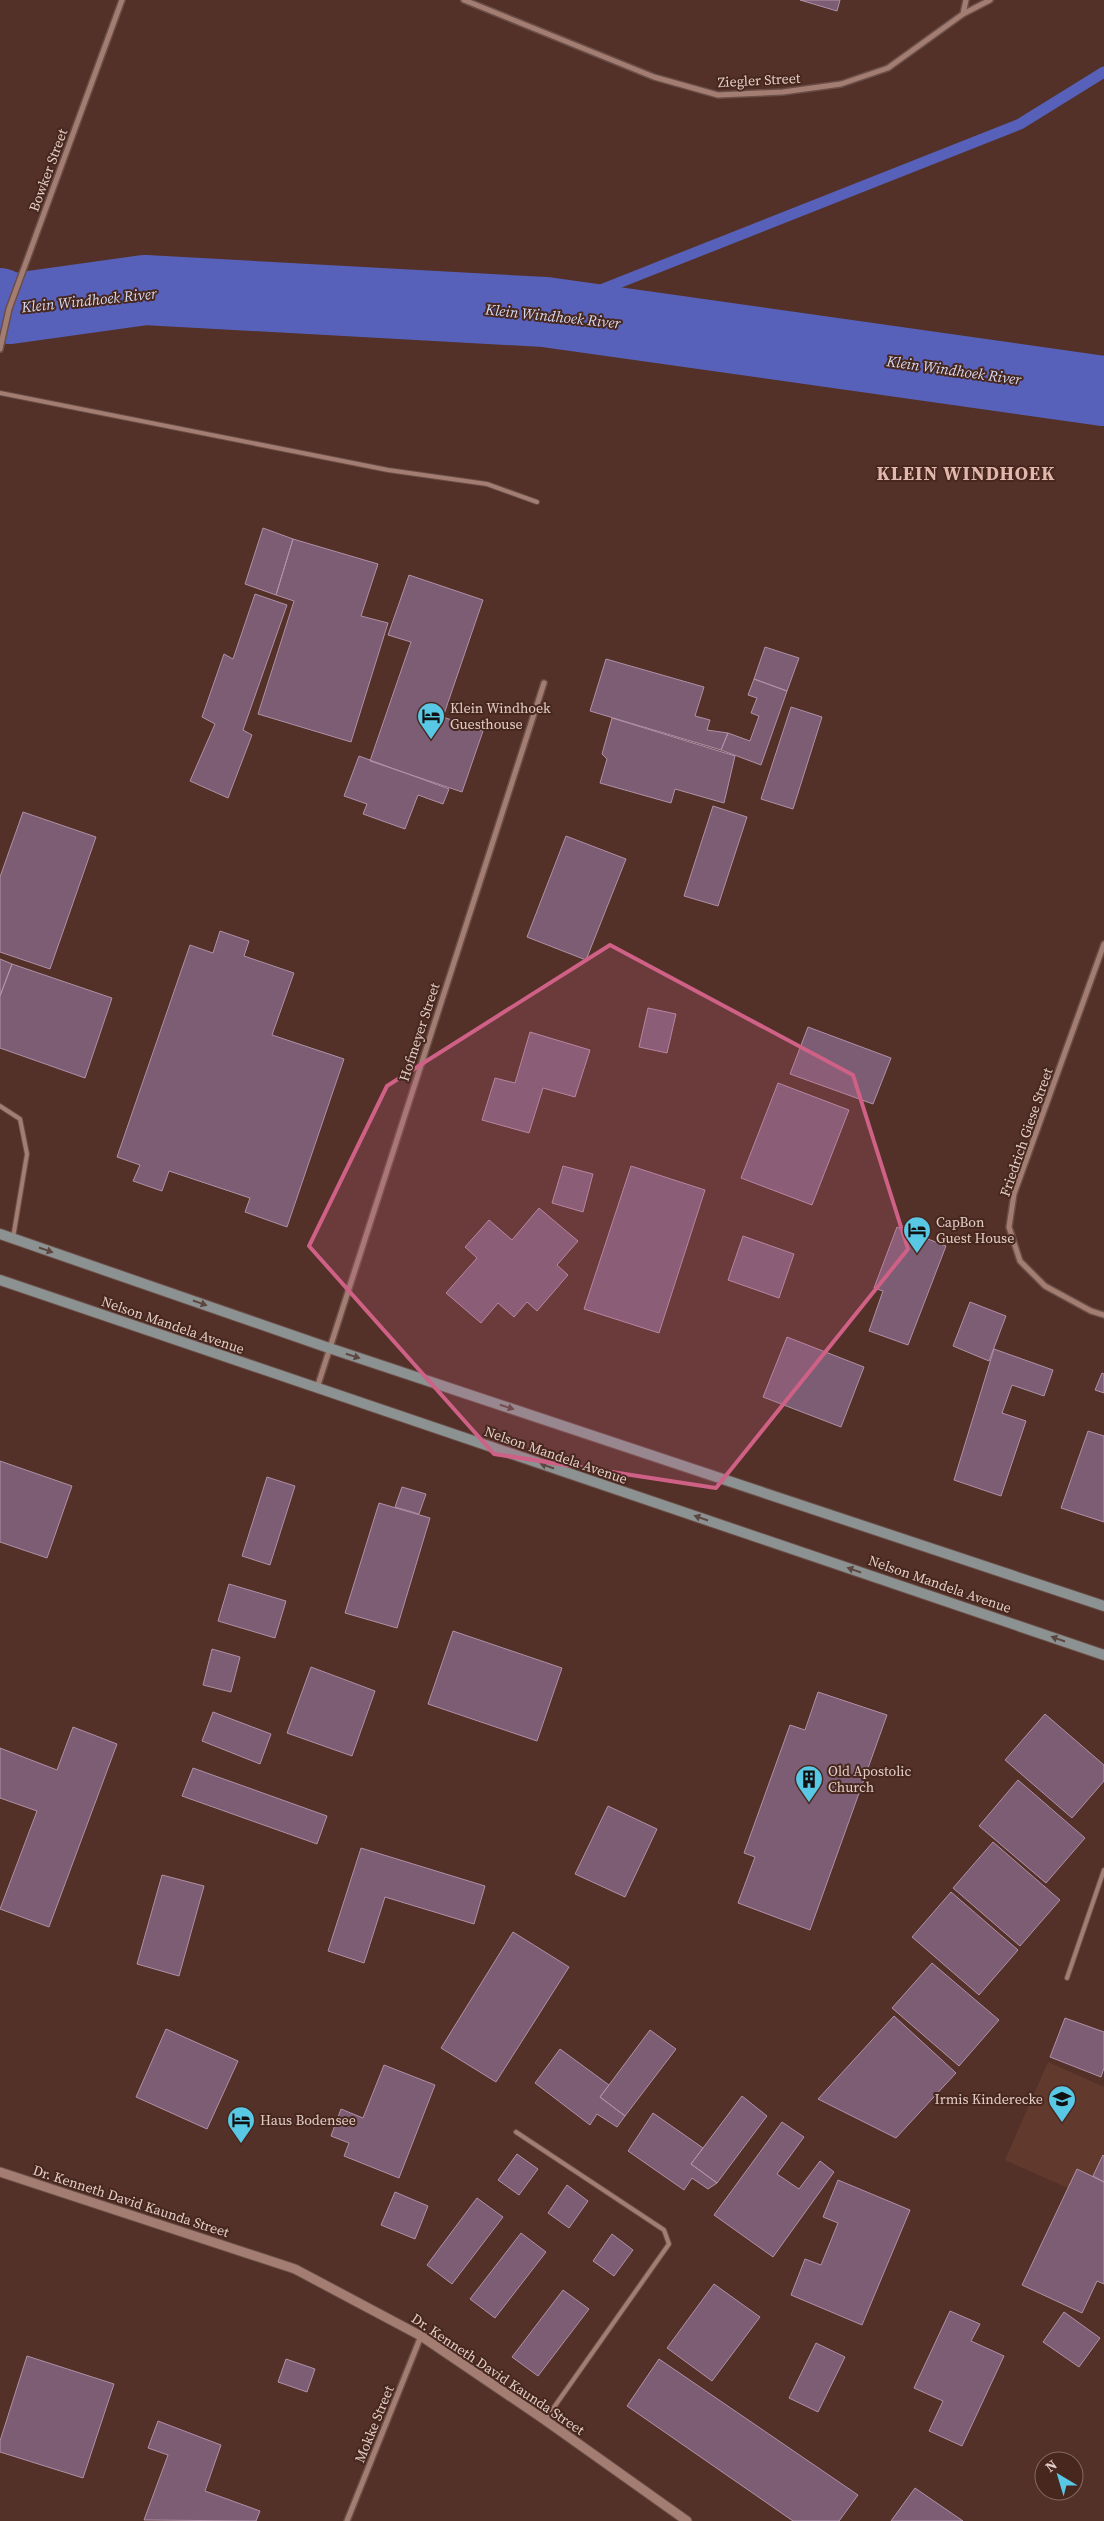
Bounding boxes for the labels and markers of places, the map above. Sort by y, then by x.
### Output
place label: Klein Windhoek Guesthouse [450,698,551,734]
hotel icon: Klein Windhoek Guesthouse [416,701,446,740]
place label: CapBon Guest House [936,1212,1014,1248]
hotel icon: CapBon Guest House [902,1215,932,1254]
place label: Old Apostolic Church [828,1761,912,1797]
building icon: Old Apostolic Church [794,1764,824,1803]
school or university icon: Irmis Kinderecke [1047,2084,1077,2123]
place label: Irmis Kinderecke [935,2089,1043,2109]
hotel icon: Haus Bodensee [226,2105,256,2144]
place label: Haus Bodensee [260,2110,356,2130]

